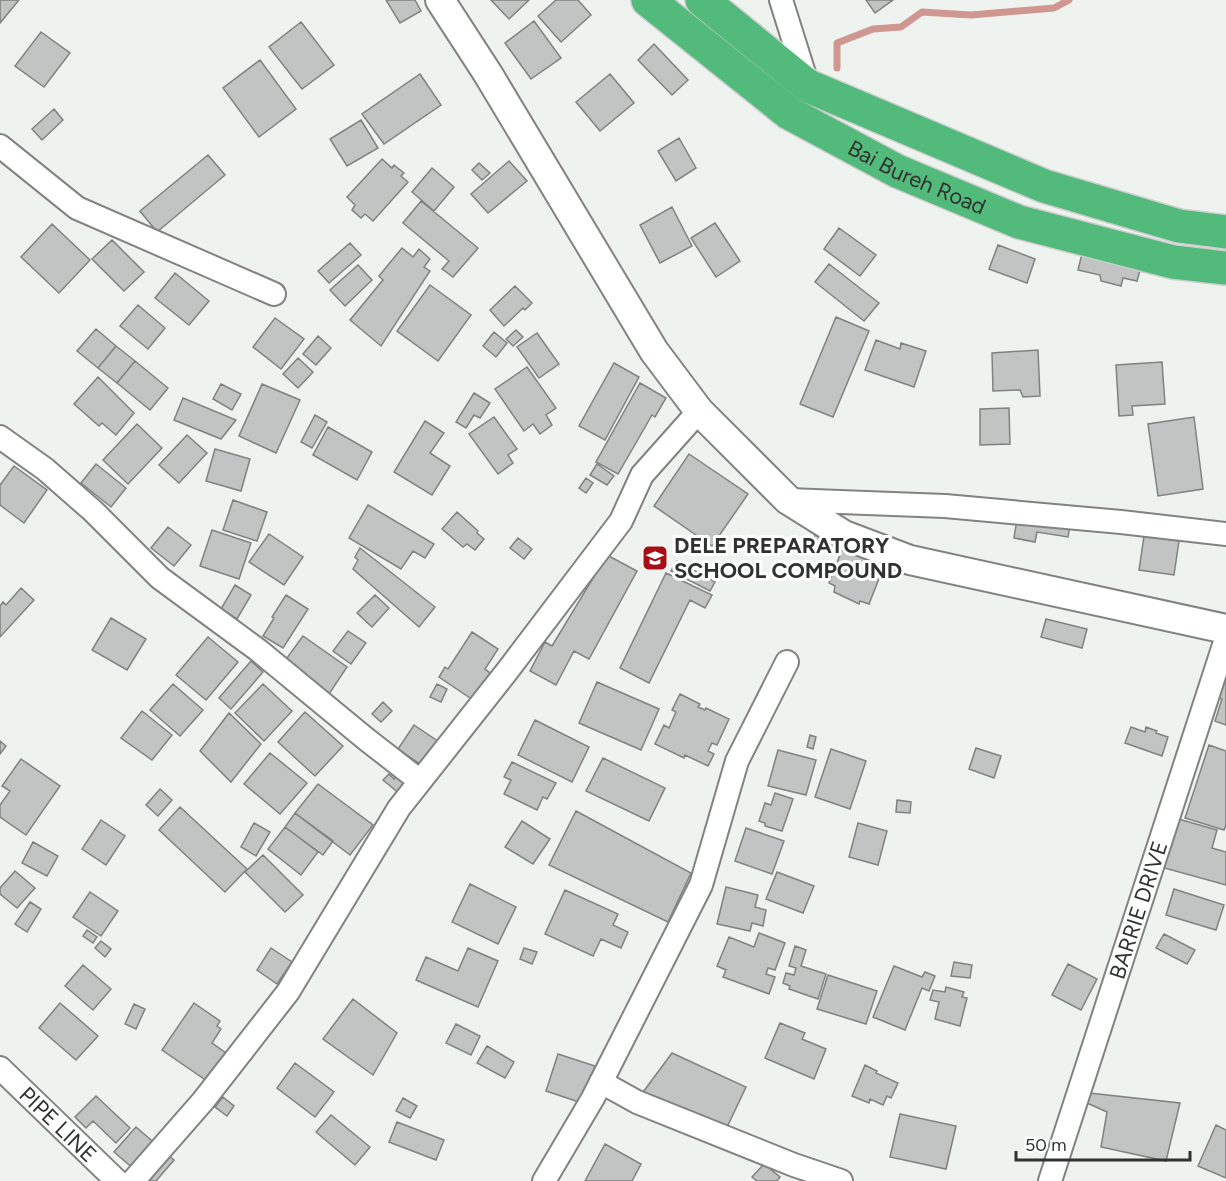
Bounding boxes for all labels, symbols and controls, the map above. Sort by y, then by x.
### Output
street label: Bai Bureh Road [843,134,990,221]
place label: DELE PREPARATORY SCHOOL COMPOUND [674,532,902,584]
school or university icon: DELE PREPARATORY SCHOOL COMPOUND [640,543,670,573]
street label: BARRIE DRIVE [1103,838,1174,983]
street label: PIPE LINE [13,1081,102,1168]
scale bar [1016,1124,1190,1162]
text: 50 m [1025,1134,1067,1156]

